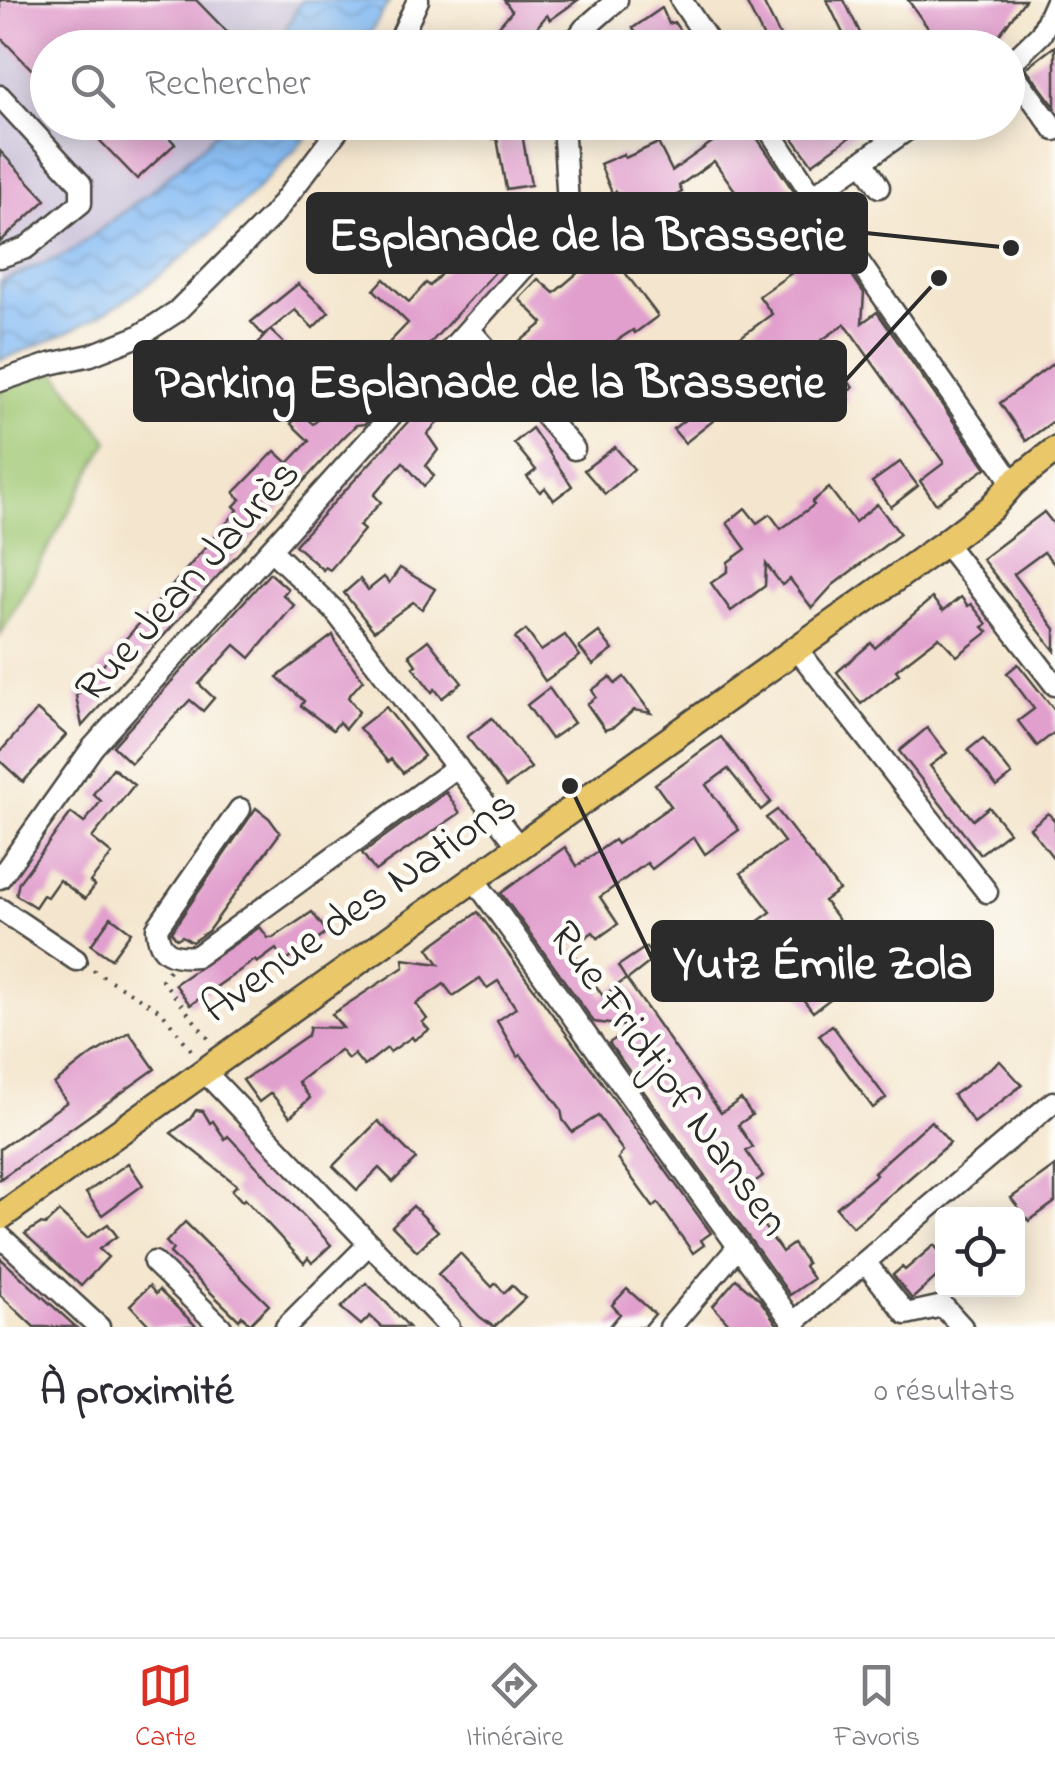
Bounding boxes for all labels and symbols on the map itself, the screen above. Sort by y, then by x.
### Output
callout: Esplanade de la Brasserie [308,194,866,272]
text: Esplanade de la Brasserie [328,203,847,273]
callout: Parking Esplanade de la Brasserie [135,342,845,420]
text: Parking Esplanade de la Brasserie [155,350,826,422]
street label: Rue Jean Jaurès [61,444,317,720]
street label: Avenue des Nations [189,774,531,1042]
street label: Rue Fridtjof Nansen [530,908,804,1252]
callout: Yutz Émile Zola [653,922,992,1000]
text: Yutz Émile Zola [673,931,972,1001]

